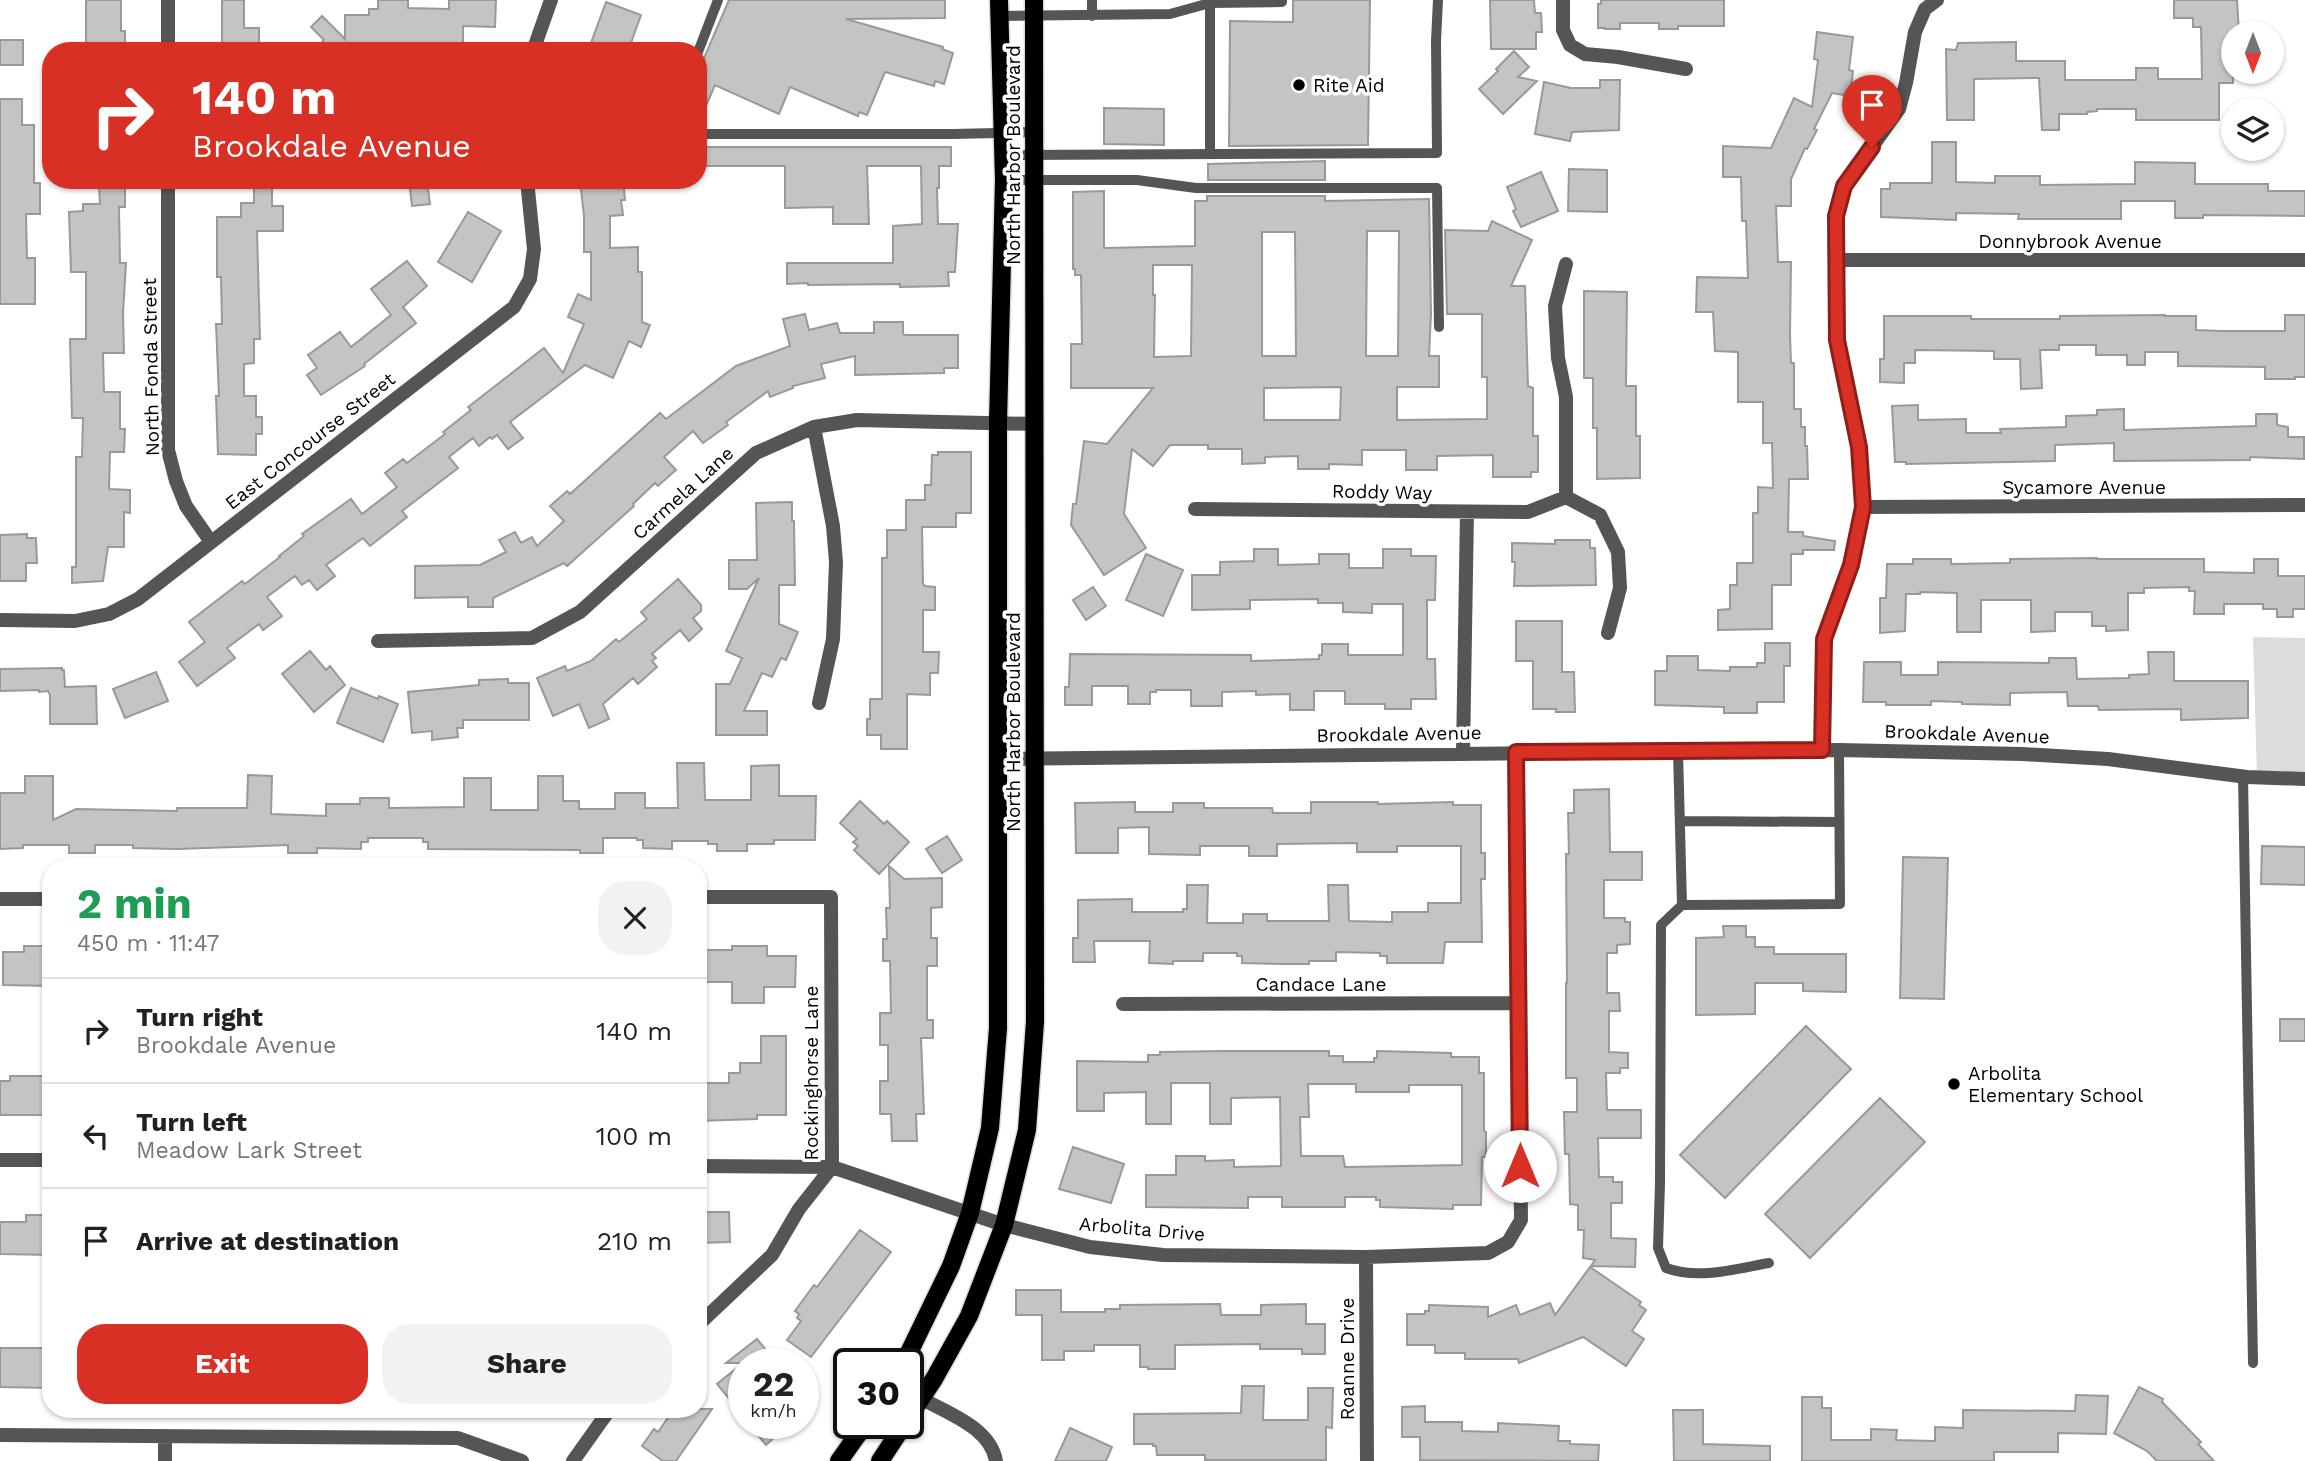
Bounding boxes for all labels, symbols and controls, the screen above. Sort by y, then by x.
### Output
north arrow [2221,21,2284,84]
map controls [2221,21,2284,161]
street label: North Harbor Boulevard [1002,45,1025,265]
text: 140 m [192,68,336,126]
icon: right [77,70,168,161]
place label: Rite Aid [1313,74,1385,97]
pin [1842,75,1902,147]
marker: Rite Aid [1291,77,1307,93]
icon: arrive [1853,86,1891,124]
button: layers [2221,98,2284,161]
text: Brookdale Avenue [192,127,471,165]
street label: Donnybrook Avenue [1978,230,2162,253]
street label: North Fonda Street [138,278,164,456]
street label: East Concourse Street [220,367,400,514]
street label: Carmela Lane [628,442,738,544]
street label: Sycamore Avenue [2002,476,2166,499]
street label: Roddy Way [1332,480,1433,504]
street label: North Harbor Boulevard [1002,612,1025,832]
street label: Brookdale Avenue [1884,720,2050,748]
street label: Brookdale Avenue [1316,721,1482,747]
text: 2 min [77,879,192,928]
button: close [598,881,672,955]
text: 450 m · 11:47 [77,930,220,957]
street label: Candace Lane [1255,973,1387,996]
street label: Rockinghorse Lane [800,986,823,1160]
text: Turn right [136,1002,263,1032]
icon: right [77,1012,115,1050]
text: 140 m [596,1016,672,1046]
text: Brookdale Avenue [136,1032,336,1059]
place label: Arbolita Elementary School [1968,1062,2143,1107]
marker: Arbolita Elementary School [1946,1076,1962,1092]
text: Turn left [136,1107,247,1137]
icon: left [77,1117,115,1155]
text: 100 m [596,1121,672,1151]
position arrow [1483,1129,1557,1203]
text: Meadow Lark Street [136,1137,362,1164]
street label: Arbolita Drive [1078,1212,1206,1246]
icon: arrive [77,1222,115,1260]
text: Arrive at destination [136,1226,399,1256]
text: 210 m [597,1226,672,1256]
street label: Roanne Drive [1336,1298,1359,1420]
button: Exit [77,1324,368,1404]
button: Share [382,1324,672,1404]
speed limit sign: 30 [833,1348,924,1439]
text: 22 [753,1363,794,1405]
text: km/h [750,1400,797,1421]

